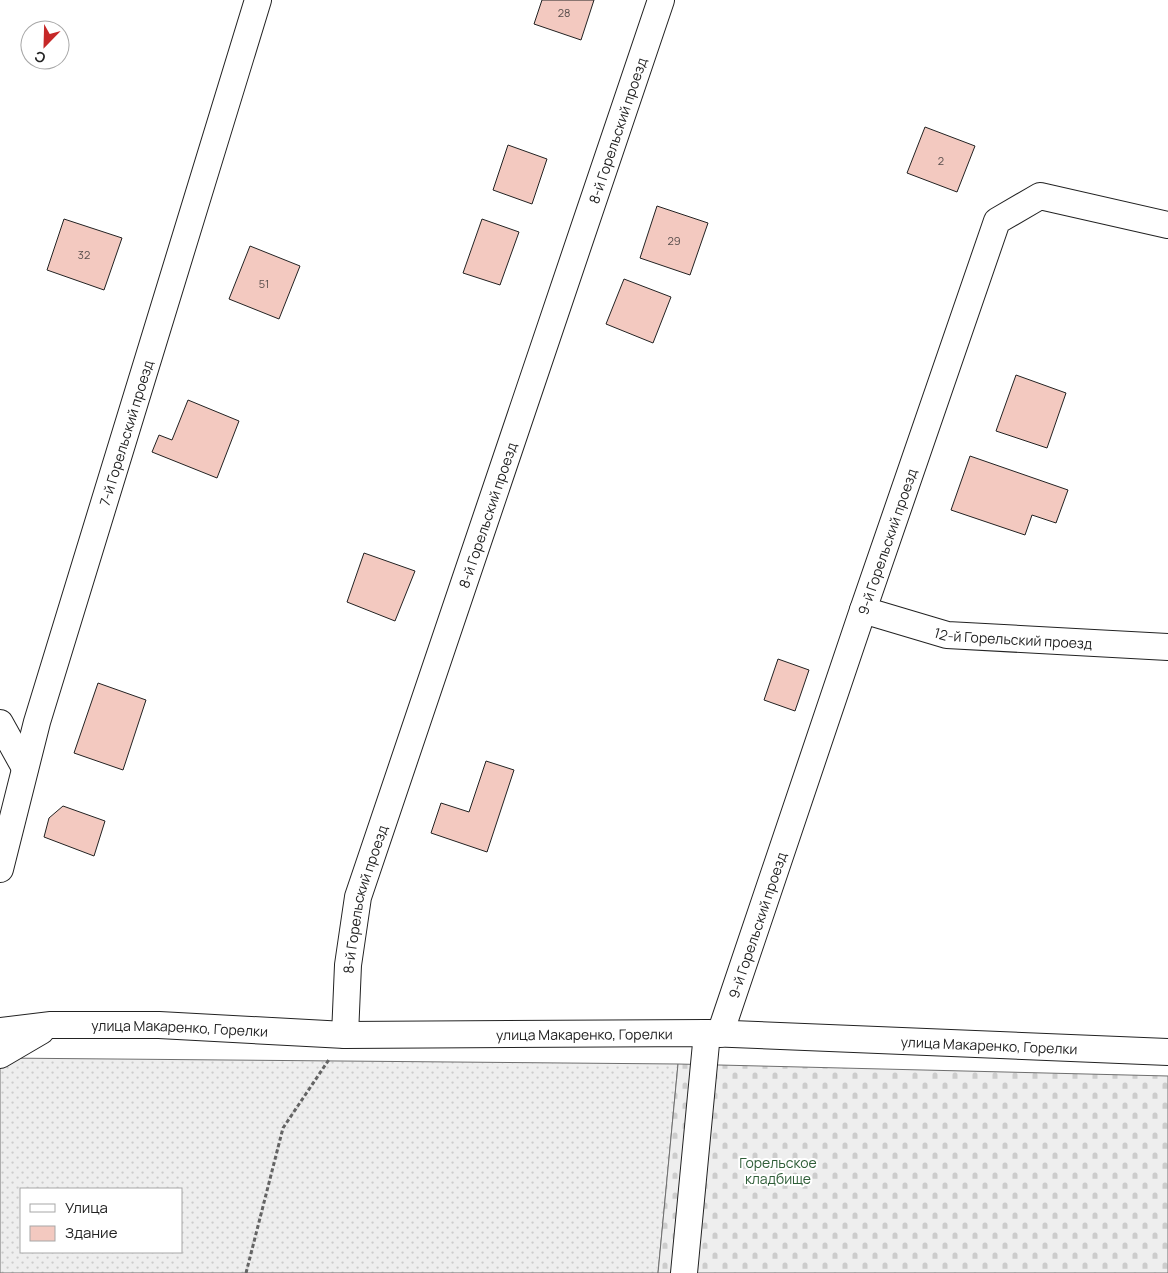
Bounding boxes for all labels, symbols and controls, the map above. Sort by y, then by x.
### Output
house number: 28 [558,5,570,20]
north arrow [20,20,70,70]
text: С [31,47,48,68]
street label: 8-й Горельский проезд [584,55,650,206]
house number: 2 [938,153,944,168]
house number: 29 [667,233,681,248]
house number: 32 [78,247,90,262]
house number: 51 [259,276,269,291]
street label: 7-й Горельский проезд [94,358,157,508]
street label: 8-й Горельский проезд [454,440,520,590]
street label: 9-й Горельский проезд [853,466,921,617]
street label: 12-й Горельский проезд [932,622,1093,652]
street label: 8-й Горельский проезд [338,822,391,974]
street label: 9-й Горельский проезд [723,849,790,1001]
street label: улица Макаренко, Горелки [91,1016,268,1040]
street label: улица Макаренко, Горелки [496,1024,673,1044]
street label: улица Макаренко, Горелки [900,1031,1078,1058]
park label: Горельское кладбище [739,1153,817,1188]
legend [20,1188,182,1253]
text: Улица [65,1197,108,1218]
text: Здание [65,1222,118,1243]

